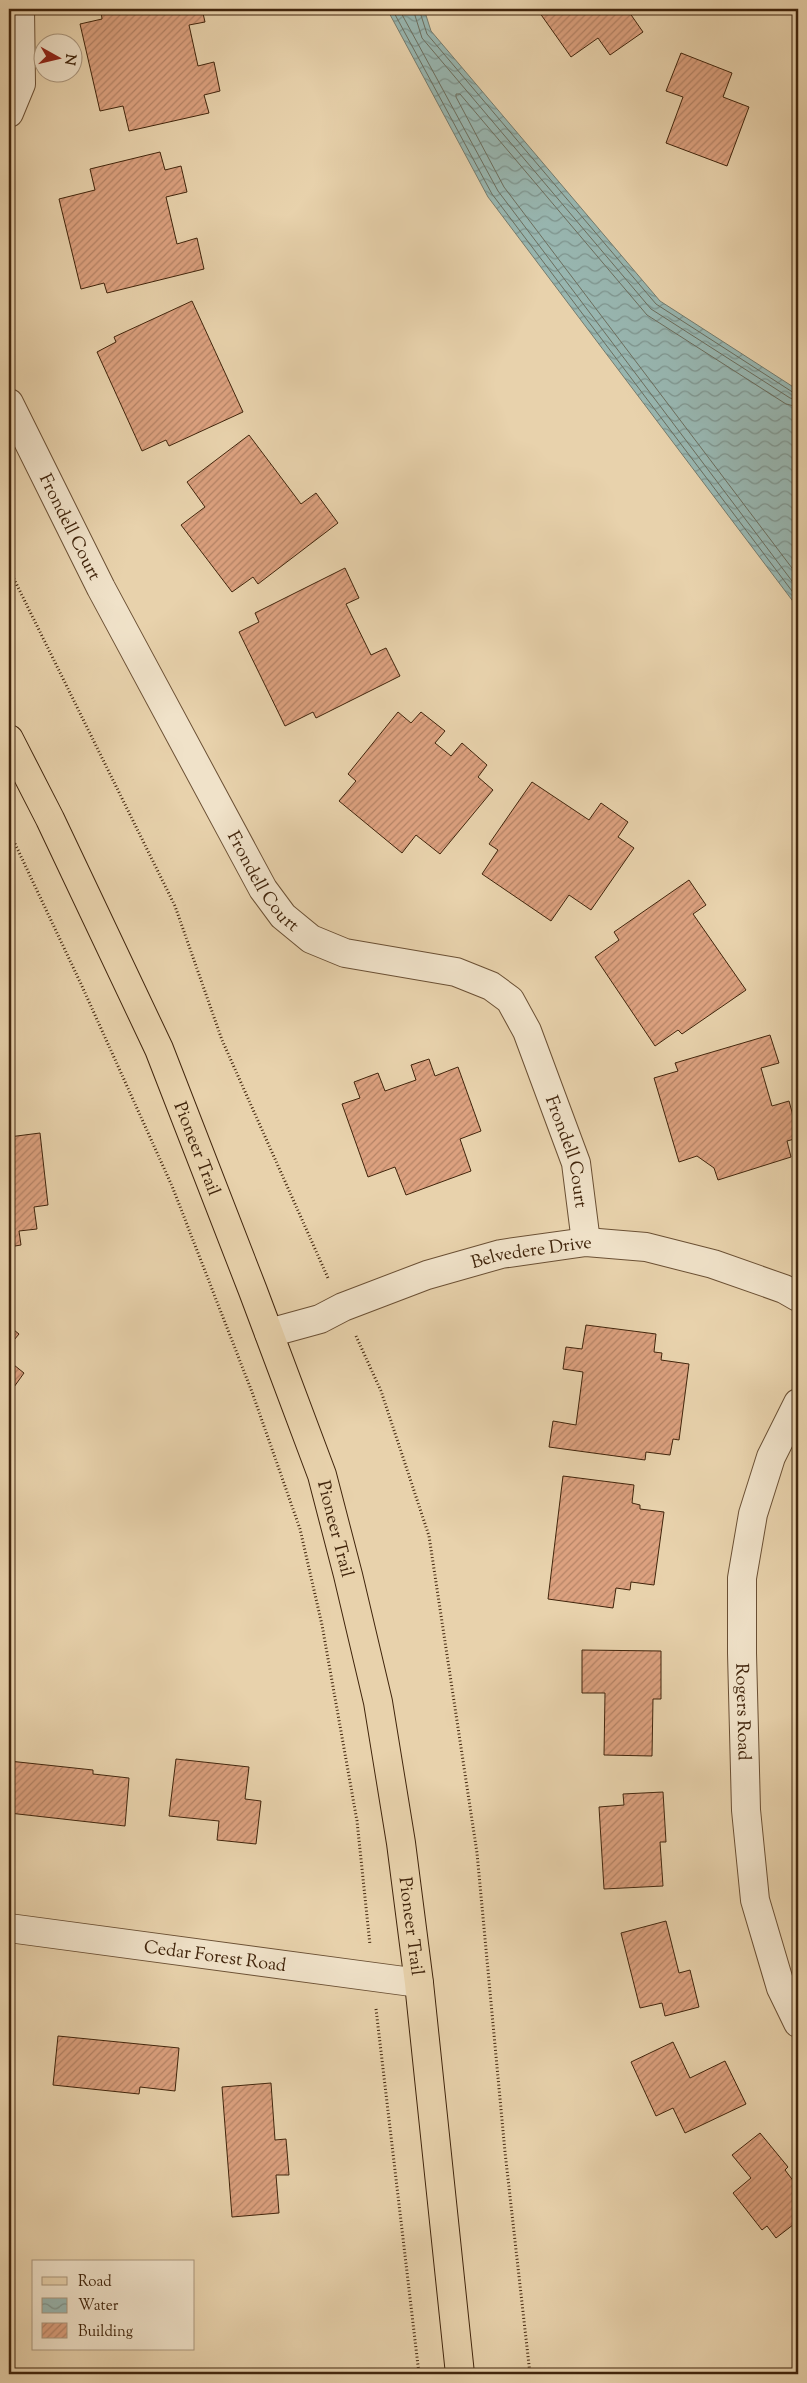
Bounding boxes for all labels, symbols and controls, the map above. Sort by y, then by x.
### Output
north arrow [32,32,82,82]
text: N [58,53,80,66]
street label: Frondell Court [31,470,106,585]
street label: Frondell Court [219,827,304,939]
street label: Frondell Court [537,1092,593,1209]
street label: Pioneer Trail [166,1098,226,1200]
street label: Belvedere Drive [468,1231,593,1277]
street label: Pioneer Trail [309,1478,359,1580]
street label: Rogers Road [727,1663,756,1761]
street label: Pioneer Trail [390,1876,429,1977]
street label: Cedar Forest Road [142,1935,288,1980]
legend [32,2260,195,2350]
text: Road [78,2272,112,2293]
text: Water [78,2296,119,2317]
text: Building [78,2322,133,2343]

